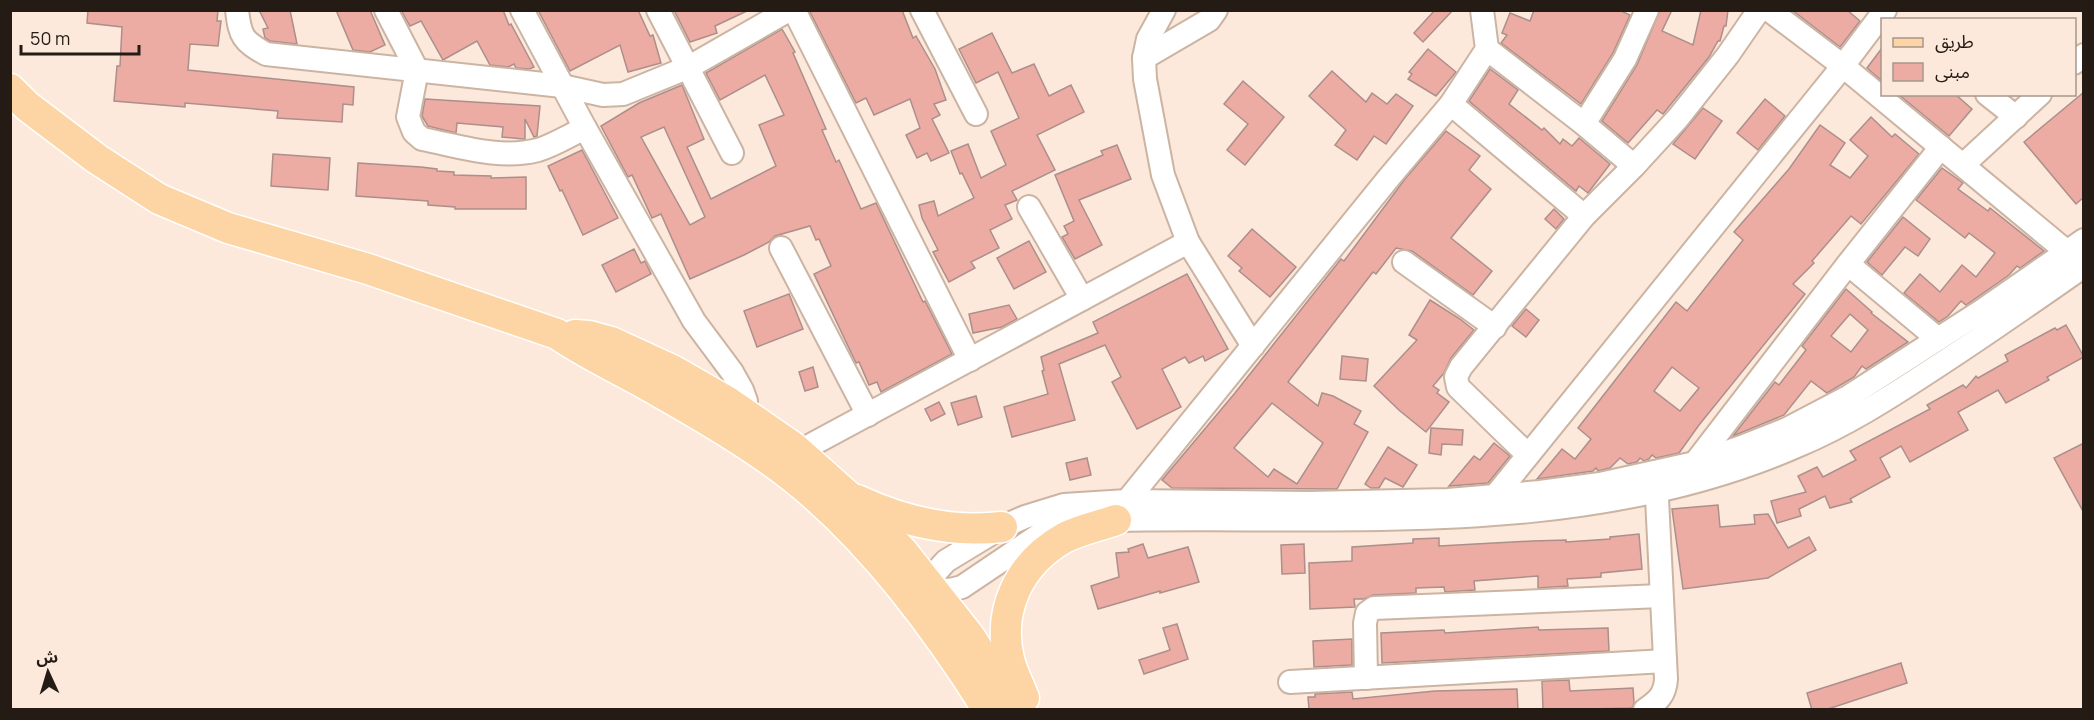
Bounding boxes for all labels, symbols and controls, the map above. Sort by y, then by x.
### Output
scale bar [21,18,140,56]
legend [1881,18,2076,96]
text: 50 m [30,26,70,50]
text: طريق [1935,29,1974,53]
text: مبنى [1935,59,1970,83]
north arrow [18,642,78,702]
text: ش [35,645,59,669]

